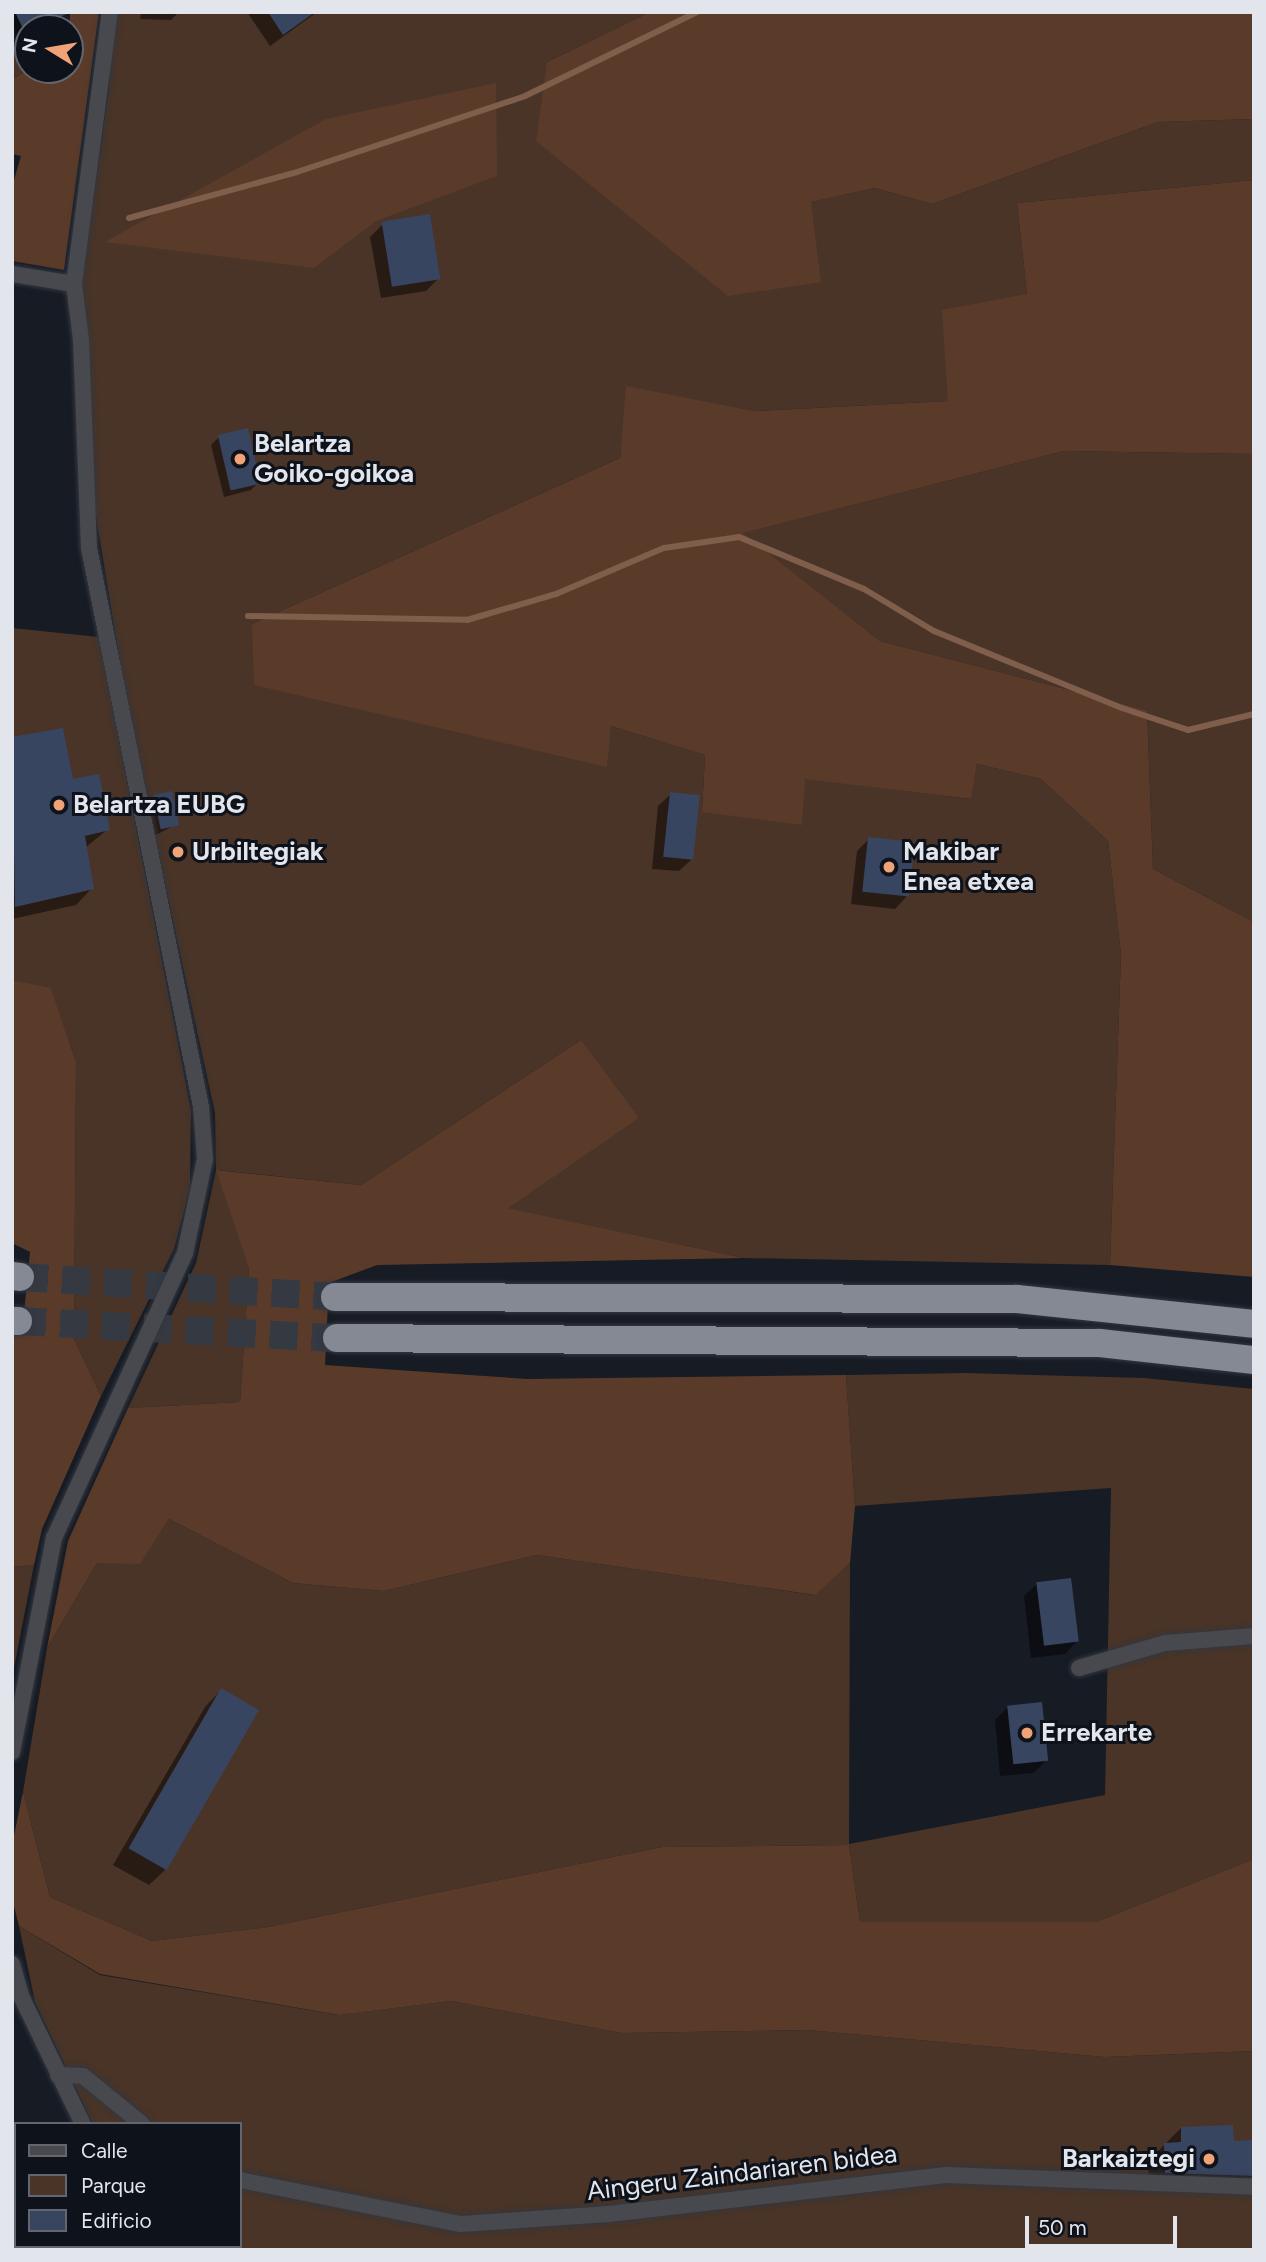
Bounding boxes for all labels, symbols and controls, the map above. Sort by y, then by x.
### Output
north arrow [14,14,84,84]
text: N [17,36,43,55]
place label: Belartza Goiko-goikoa [254,428,414,490]
marker: Belartza Goiko-goikoa [232,451,248,467]
place label: Belartza EUBG [73,789,245,821]
marker: Belartza EUBG [51,797,67,813]
place label: Urbiltegiak [192,836,324,868]
place label: Makibar Enea etxea [903,836,1034,898]
marker: Urbiltegiak [170,844,186,860]
marker: Makibar Enea etxea [881,859,897,875]
place label: Errekarte [1041,1717,1152,1749]
marker: Errekarte [1019,1725,1035,1741]
legend [14,2122,242,2248]
text: Calle [81,2138,128,2163]
street label: Aingeru Zaindariaren bidea [585,2138,899,2208]
place label: Barkaiztegi [1062,2143,1195,2175]
marker: Barkaiztegi [1201,2151,1217,2167]
text: Parque [81,2173,146,2198]
scale bar [1028,2202,1180,2246]
text: Edificio [81,2208,152,2233]
text: 50 m [1038,2215,1087,2240]

